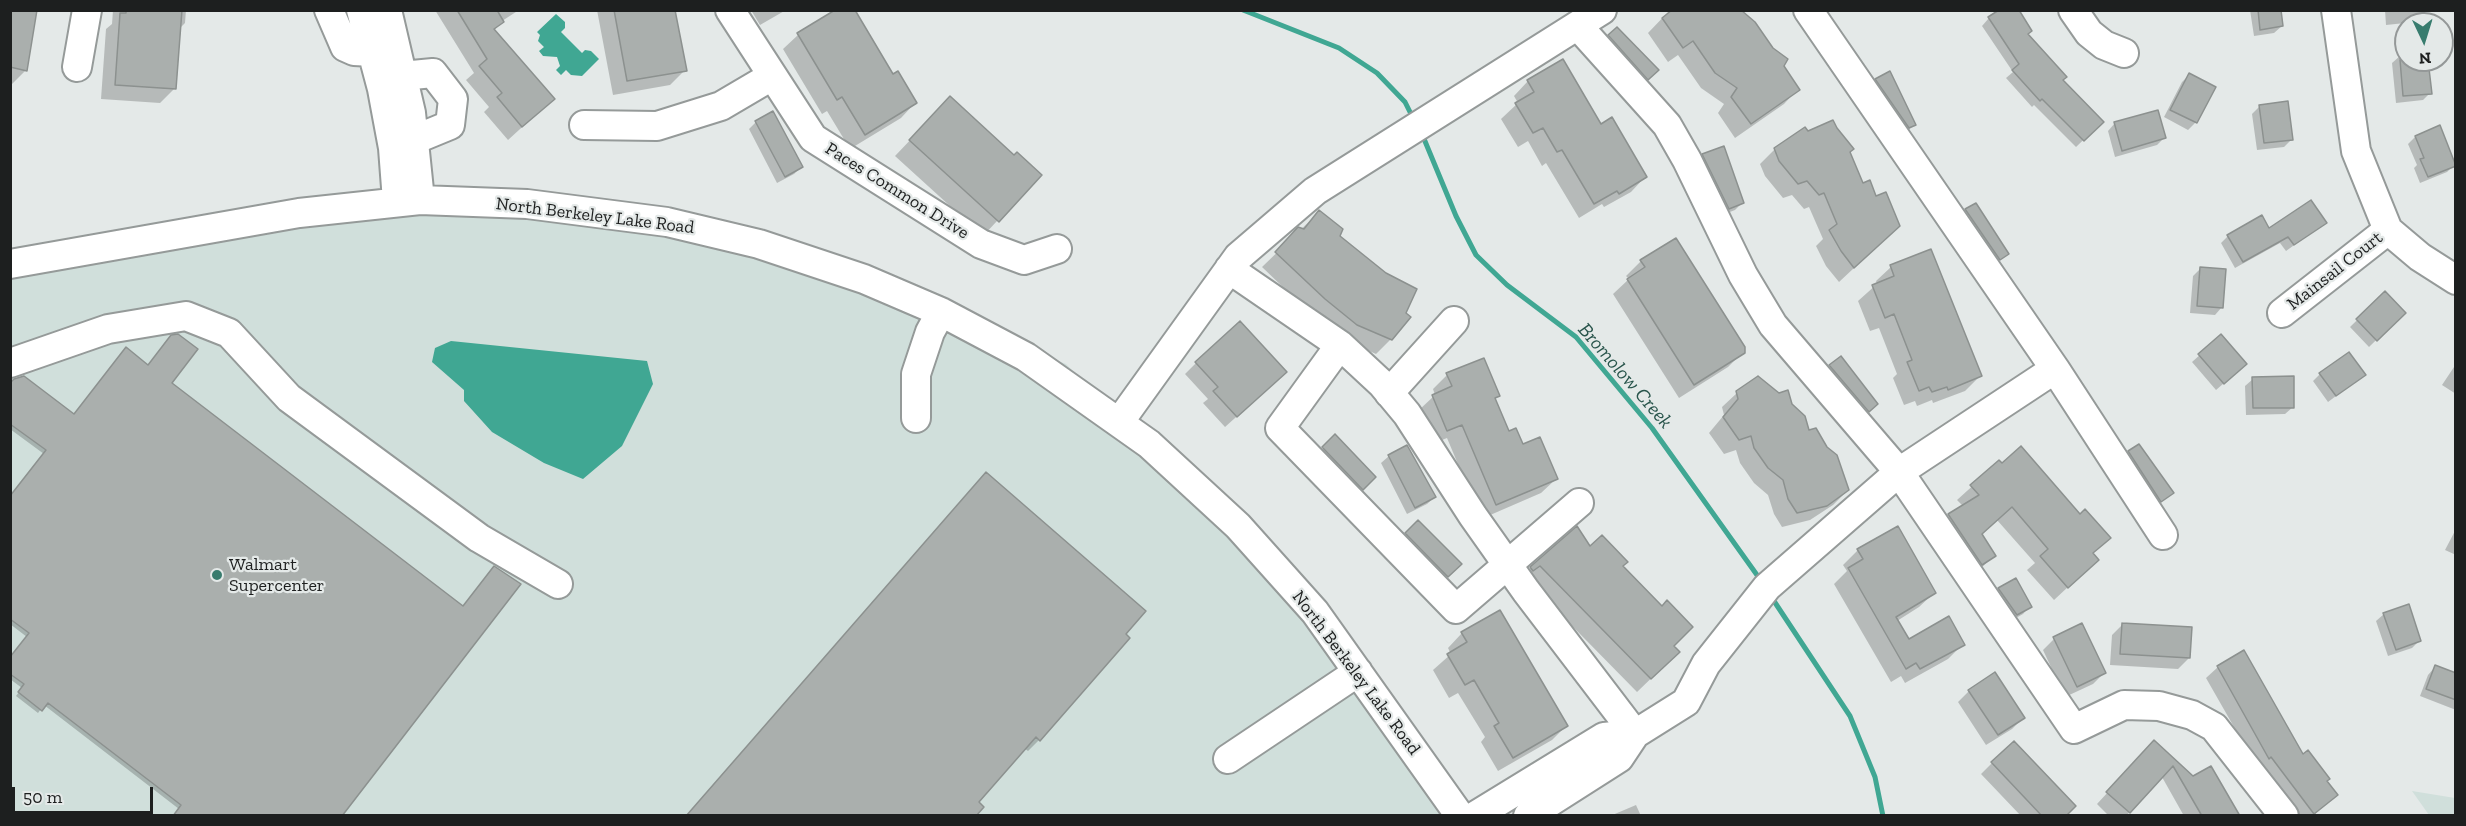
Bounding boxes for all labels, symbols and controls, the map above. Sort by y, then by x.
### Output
north arrow [2394,12,2454,72]
text: N [2418,49,2432,68]
street label: Paces Common Drive [821,138,973,244]
street label: North Berkeley Lake Road [495,193,695,239]
street label: Mainsail Court [2283,227,2387,315]
water label: Bromolow Creek [1573,318,1677,434]
place label: Walmart Supercenter [229,554,324,596]
marker: Walmart Supercenter [210,568,224,582]
street label: North Berkeley Lake Road [1287,587,1425,759]
scale bar [15,775,156,813]
text: 50 m [23,786,62,808]

